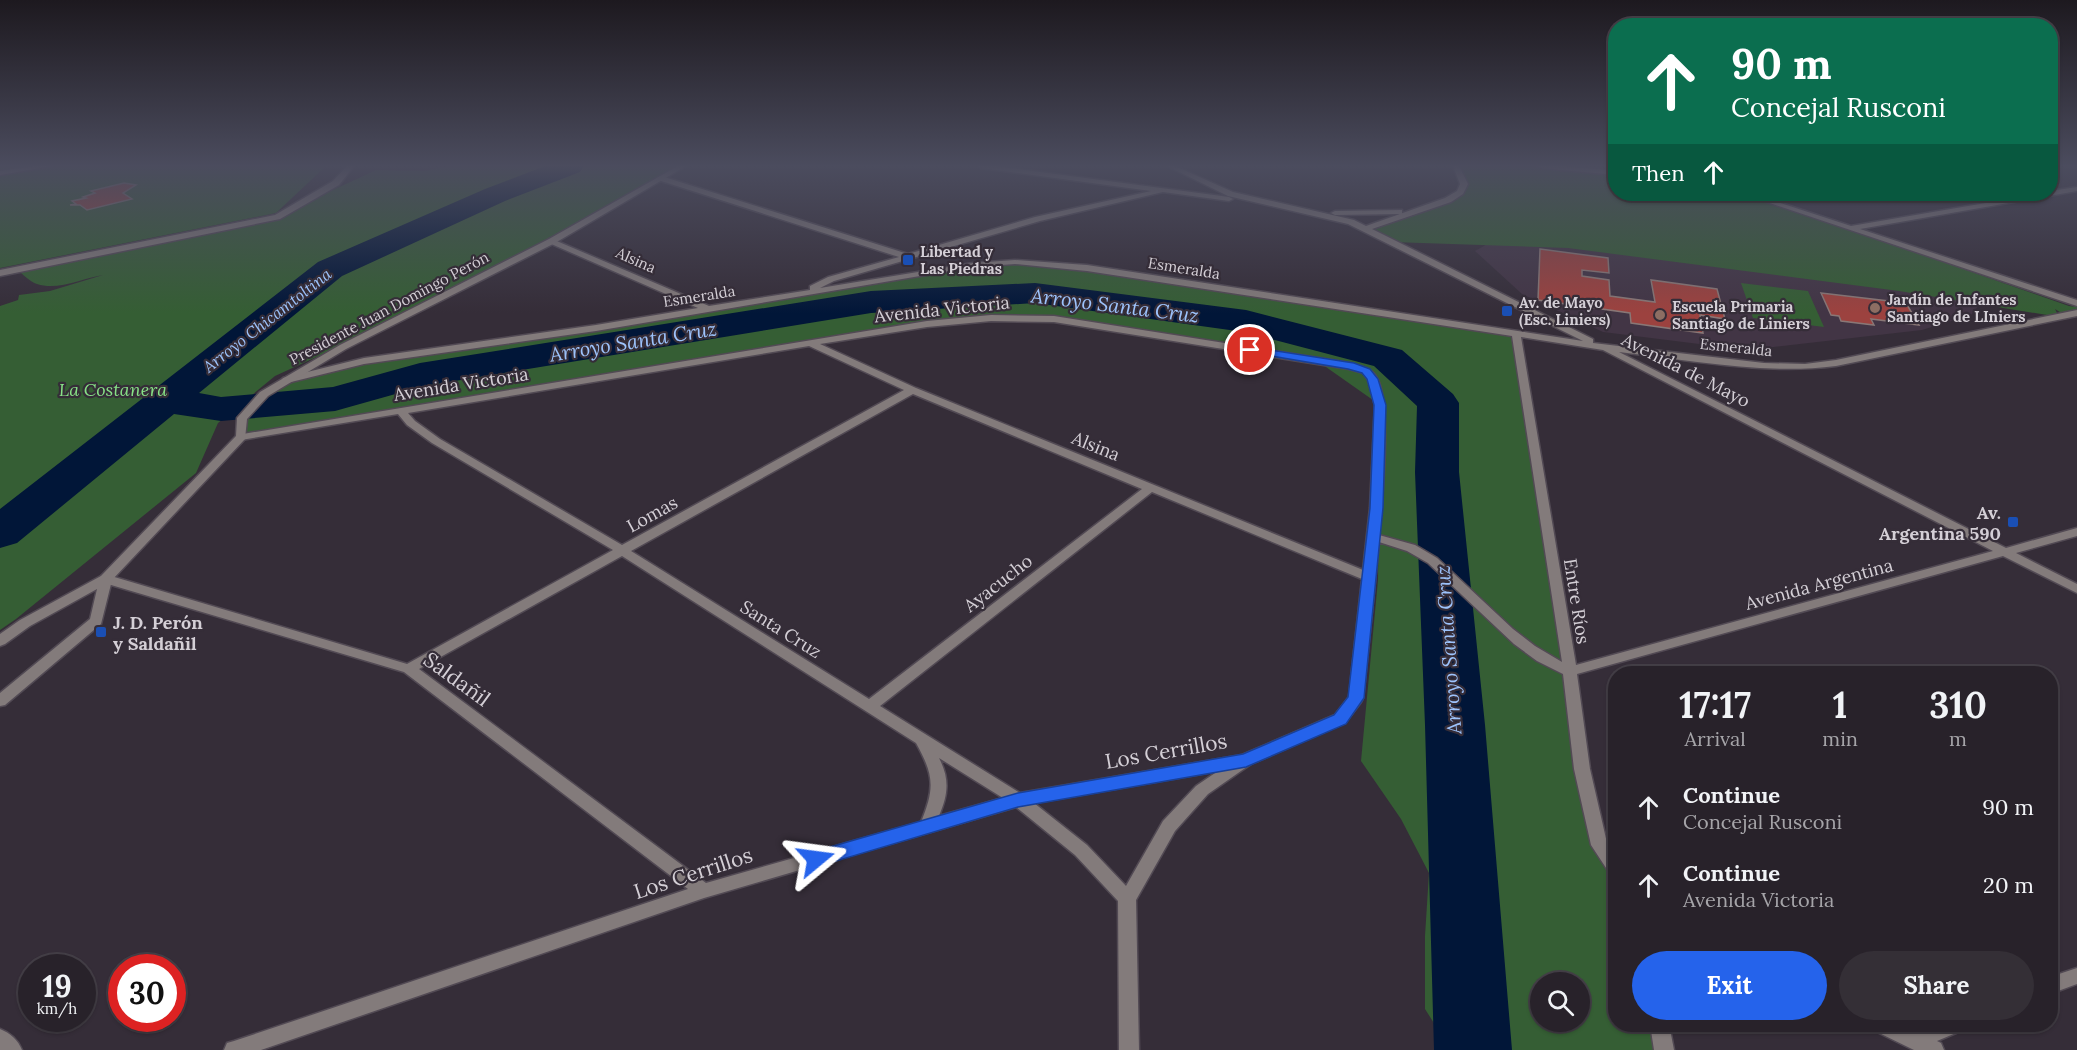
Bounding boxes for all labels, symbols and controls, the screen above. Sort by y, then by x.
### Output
text: 90 m [1731,37,1832,91]
icon: ahead [1632,42,1710,120]
text: Concejal Rusconi [1731,90,1946,124]
icon: ahead [1697,156,1730,189]
text: Then [1632,159,1685,187]
street label: Alsina [612,242,659,277]
place label: Libertad y Las Piedras [920,242,1002,278]
street label: Presidente Juan Domingo Perón [286,247,492,369]
marker: Libertad y Las Piedras [901,253,915,267]
street label: Esmeralda [1147,253,1222,283]
water label: Arroyo Chicamtoltina [198,264,335,377]
street label: Esmeralda [662,281,737,311]
water label: Arroyo Santa Cruz [1029,282,1200,328]
street label: Avenida Victoria [872,290,1011,328]
place label: Jardín de Infantes Santiago de LIniers [1887,290,2026,326]
place label: Av. de Mayo (Esc. Liniers) [1519,293,1611,330]
place label: Escuela Primaria Santiago de Liniers [1672,297,1810,333]
marker: Jardín de Infantes Santiago de LIniers [1868,301,1882,315]
marker: Av. de Mayo (Esc. Liniers) [1500,304,1514,318]
marker: Escuela Primaria Santiago de Liniers [1653,308,1667,322]
water label: Arroyo Santa Cruz [547,315,718,367]
pin [1224,324,1275,375]
street label: Avenida de Mayo [1617,327,1754,412]
icon: arrive [1233,333,1266,366]
street label: Esmeralda [1699,334,1773,360]
street label: Avenida Victoria [391,362,530,406]
park label: La Costanera [59,378,167,401]
street label: Alsina [1068,426,1123,466]
street label: Lomas [623,491,681,537]
place label: Av. Argentina 590 [1879,501,2001,545]
marker: Av. Argentina 590 [2006,515,2020,529]
street label: Ayacucho [958,549,1037,618]
street label: Avenida Argentina [1742,553,1895,615]
street label: Entre Ríos [1559,557,1595,645]
water label: Arroyo Santa Cruz [1430,565,1466,736]
street label: Santa Cruz [736,595,826,663]
place label: J. D. Perón y Saldañil [113,611,203,655]
marker: J. D. Perón y Saldañil [94,625,108,639]
street label: Saldañil [418,646,496,712]
text: 17:17 [1679,682,1751,728]
text: 1 [1833,682,1847,728]
text: 310 [1929,682,1987,728]
text: Arrival [1685,726,1746,751]
text: min [1822,726,1858,751]
text: m [1949,726,1967,751]
street label: Los Cerrillos [1103,727,1229,775]
text: Continue [1683,781,1780,809]
icon: ahead [1632,791,1665,824]
text: 90 m [1982,793,2034,821]
text: Concejal Rusconi [1683,809,1842,834]
position arrow [784,827,848,891]
street label: Los Cerrillos [630,841,756,905]
text: Continue [1683,859,1780,887]
icon: ahead [1632,869,1665,902]
text: 20 m [1983,871,2034,899]
text: Avenida Victoria [1683,887,1834,912]
button: Exit [1632,951,1827,1020]
button: Share [1839,951,2034,1020]
speed limit sign: 30 [108,954,186,1032]
text: 19 [42,967,72,1005]
map controls [1530,972,1590,1032]
button: search [1530,972,1590,1032]
text: km/h [37,999,77,1018]

